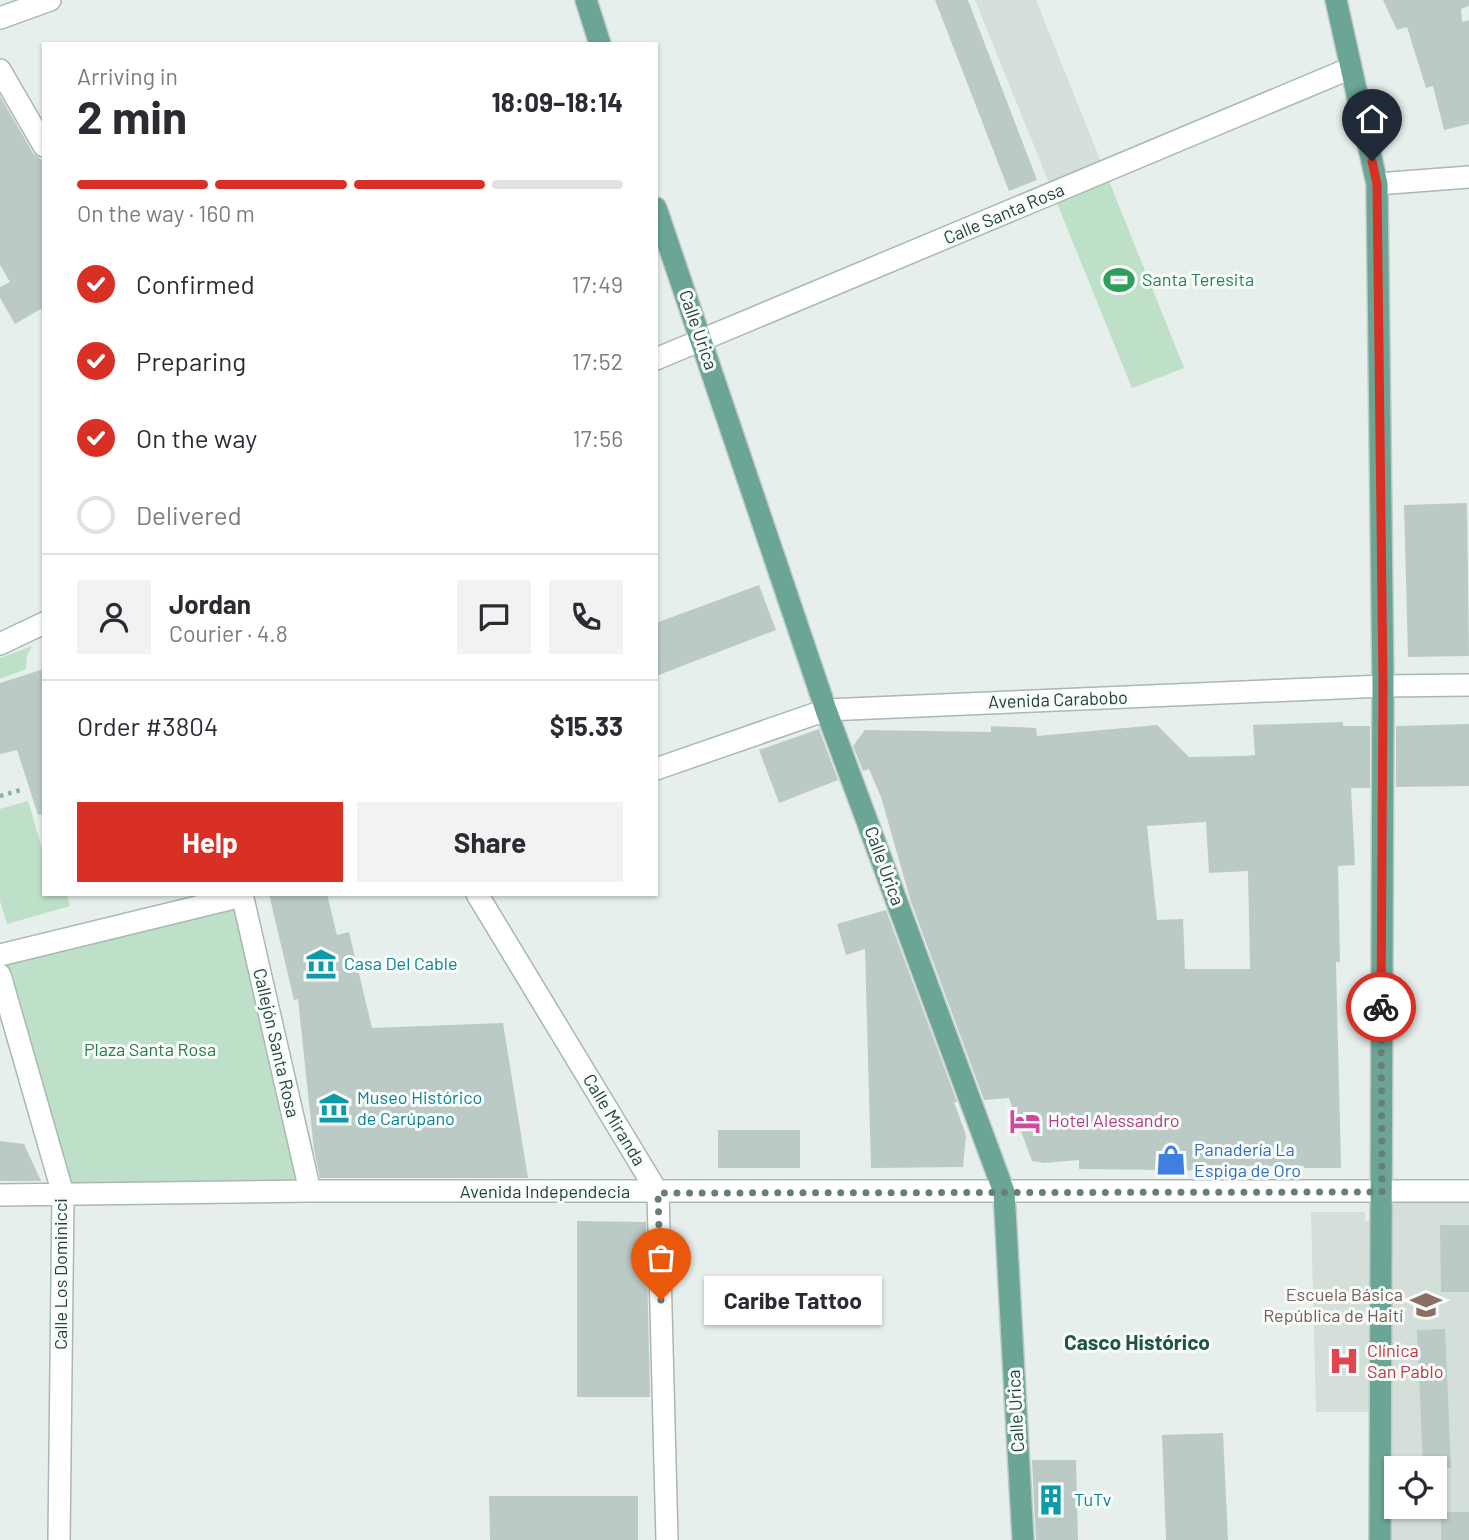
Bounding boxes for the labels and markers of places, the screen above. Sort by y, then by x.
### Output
pin [1342,89,1402,161]
sports icon: Santa Teresita [1102,263,1136,297]
place label: Santa Teresita [1142,268,1254,290]
museum icon: Casa Del Cable [304,947,338,981]
place label: Casa Del Cable [344,952,457,974]
place label: Museo Histórico de Carúpano [357,1086,482,1129]
museum icon: Museo Histórico de Carúpano [317,1091,351,1125]
hotel icon: Hotel Alessandro [1008,1104,1042,1138]
place label: Hotel Alessandro [1048,1109,1180,1131]
place label: Panadería La Espiga de Oro [1194,1138,1301,1181]
shop icon: Panadería La Espiga de Oro [1154,1143,1188,1177]
pin [631,1228,691,1300]
callout: Caribe Tattoo [703,1276,882,1324]
place label: Escuela Básica República de Haití [1263,1283,1403,1326]
school or university icon: Escuela Básica República de Haití [1409,1288,1443,1322]
place label: Clínica San Pablo [1367,1339,1444,1382]
hospital icon: Clínica San Pablo [1327,1344,1361,1378]
building icon: TuTv [1034,1483,1068,1517]
place label: TuTv [1074,1488,1112,1510]

